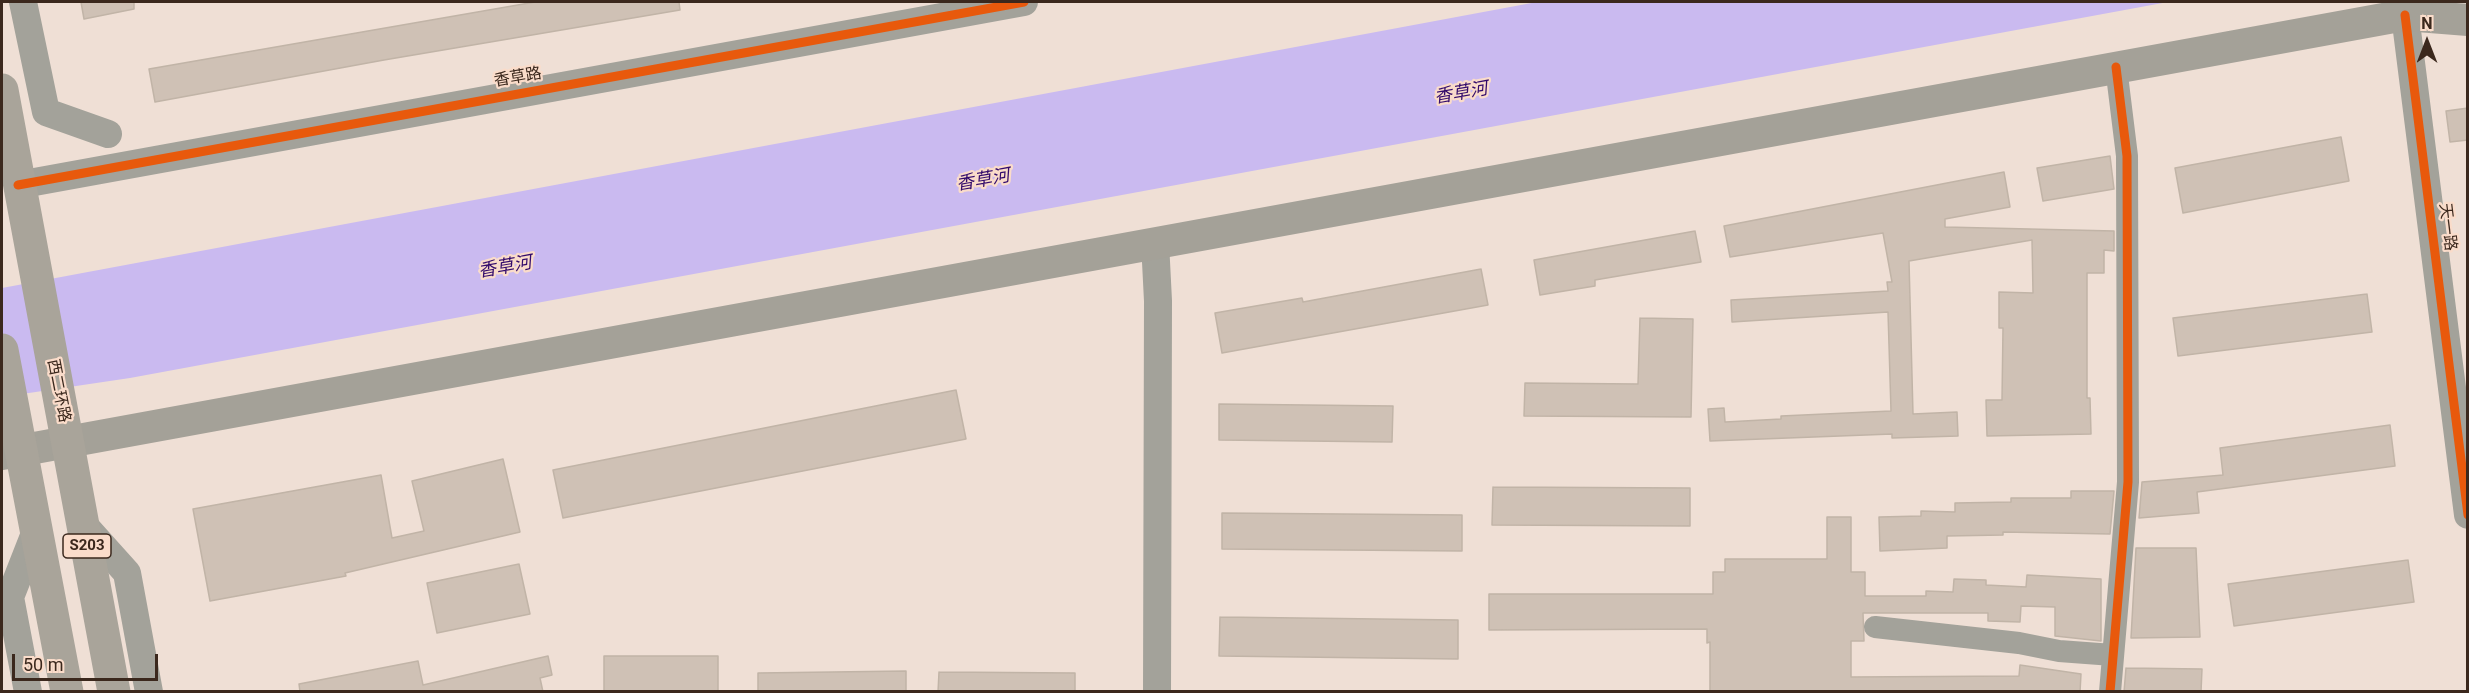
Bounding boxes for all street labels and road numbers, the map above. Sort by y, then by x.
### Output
street label: 香草路 [493,64,543,92]
street label: 天一路 [2435,202,2459,252]
street label: 西二环路 [42,358,74,424]
road number: S203 [63,534,111,558]

